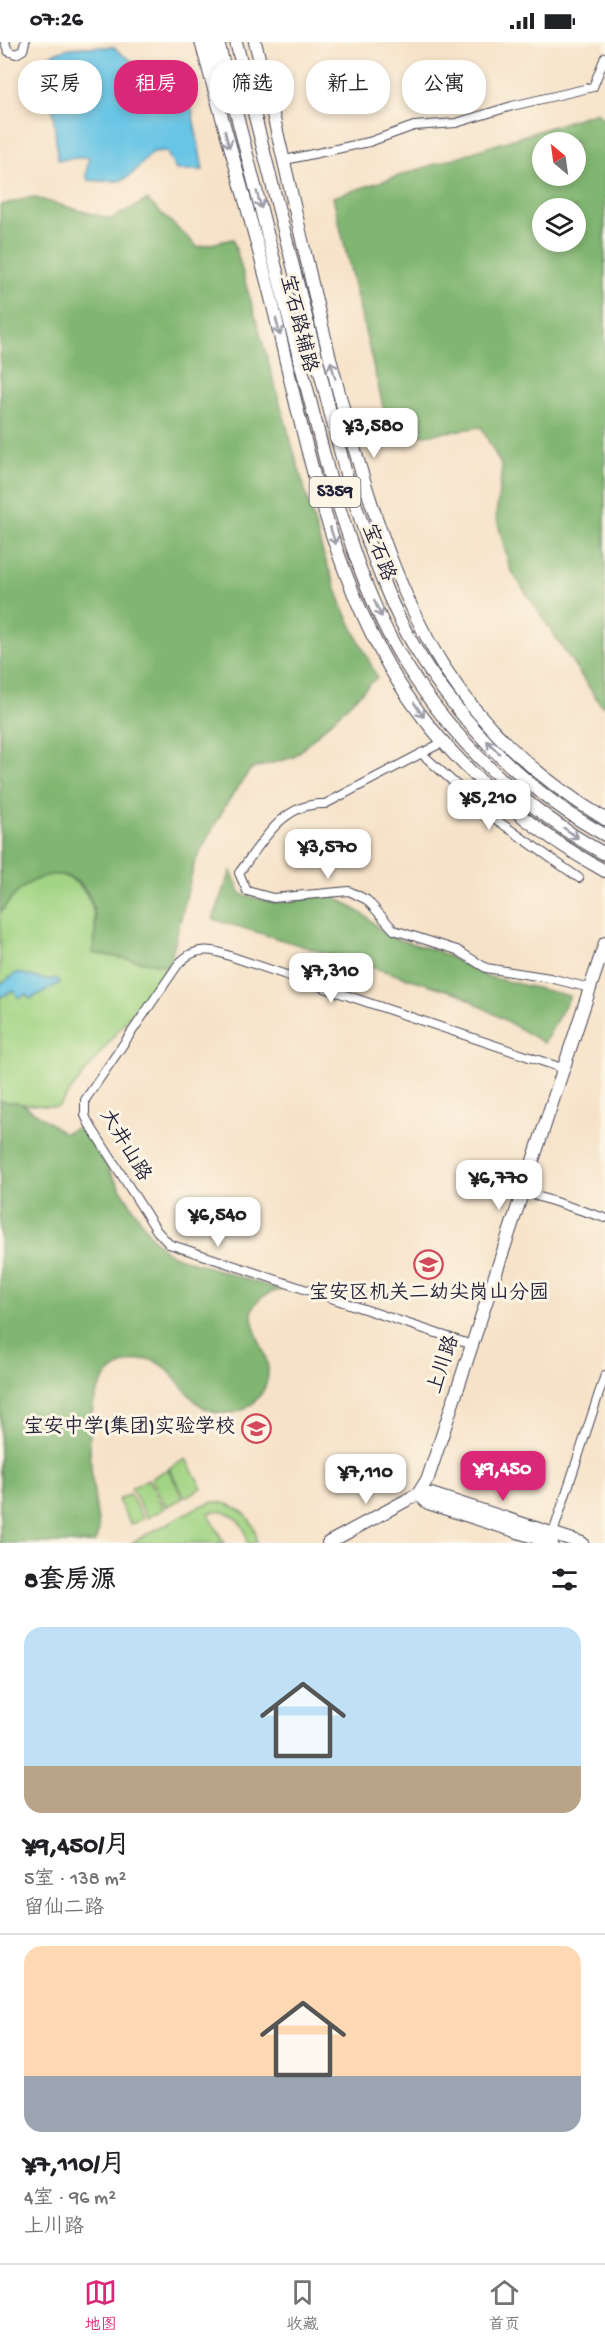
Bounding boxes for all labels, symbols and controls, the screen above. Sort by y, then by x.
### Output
text: 07:26 [30,8,83,34]
chip: 买房 [18,60,102,114]
chip: 租房 [114,60,198,114]
chip: 筛选 [210,60,294,114]
chip: 新上 [306,60,390,114]
chip: 公寓 [402,60,486,114]
one-way arrow [222,129,234,148]
north arrow [532,132,586,186]
map controls [532,132,586,252]
one-way arrow [254,190,265,209]
button: layers [532,198,586,252]
street label: 宝石路辅路 [274,272,322,376]
one-way arrow [273,317,284,336]
one-way arrow [327,361,338,380]
pin: ¥3,580 [325,408,423,459]
text: ¥3,580 [345,416,403,439]
road number: S359 [310,477,360,507]
street label: 宝石路 [356,520,401,586]
one-way arrow [328,526,339,545]
one-way arrow [373,599,385,617]
one-way arrow [413,701,425,718]
one-way arrow [486,740,501,755]
pin: ¥5,210 [440,780,538,831]
text: ¥5,210 [461,788,517,811]
one-way arrow [562,827,579,839]
pin: ¥3,570 [279,829,377,880]
text: ¥3,570 [299,837,357,860]
pin: ¥7,310 [282,953,380,1004]
text: ¥7,310 [303,961,359,984]
street label: 大井山路 [94,1105,157,1187]
pin: ¥6,770 [450,1160,548,1211]
text: ¥6,770 [470,1168,528,1191]
pin: ¥6,540 [169,1197,267,1248]
text: ¥6,540 [189,1205,247,1228]
school or university icon: 宝安区机关二幼尖岗山分园 [413,1248,445,1280]
place label: 宝安区机关二幼尖岗山分园 [309,1281,549,1306]
street label: 上川路 [423,1331,466,1397]
school or university icon: 宝安中学(集团)实验学校 [240,1412,272,1444]
place label: 宝安中学(集团)实验学校 [24,1415,235,1440]
pin: ¥9,450 [454,1451,552,1502]
pin: ¥7,110 [317,1454,415,1505]
text: ¥9,450 [475,1459,531,1482]
text: ¥7,110 [339,1462,393,1485]
icon: filters [548,1563,581,1596]
text: 8套房源 [24,1567,116,1598]
icon: home [249,1666,357,1774]
text: ¥9,450/月 [24,1832,130,1863]
text: 5室 · 138 m² [24,1869,127,1892]
text: 留仙二路 [24,1898,104,1921]
icon: home [249,1985,357,2093]
text: ¥7,110/月 [24,2151,126,2182]
text: 4室 · 96 m² [24,2188,116,2211]
text: 上川路 [24,2217,84,2240]
tab: 地图 [84,2276,117,2336]
tab: 收藏 [286,2276,319,2336]
tab: 首页 [488,2276,521,2336]

